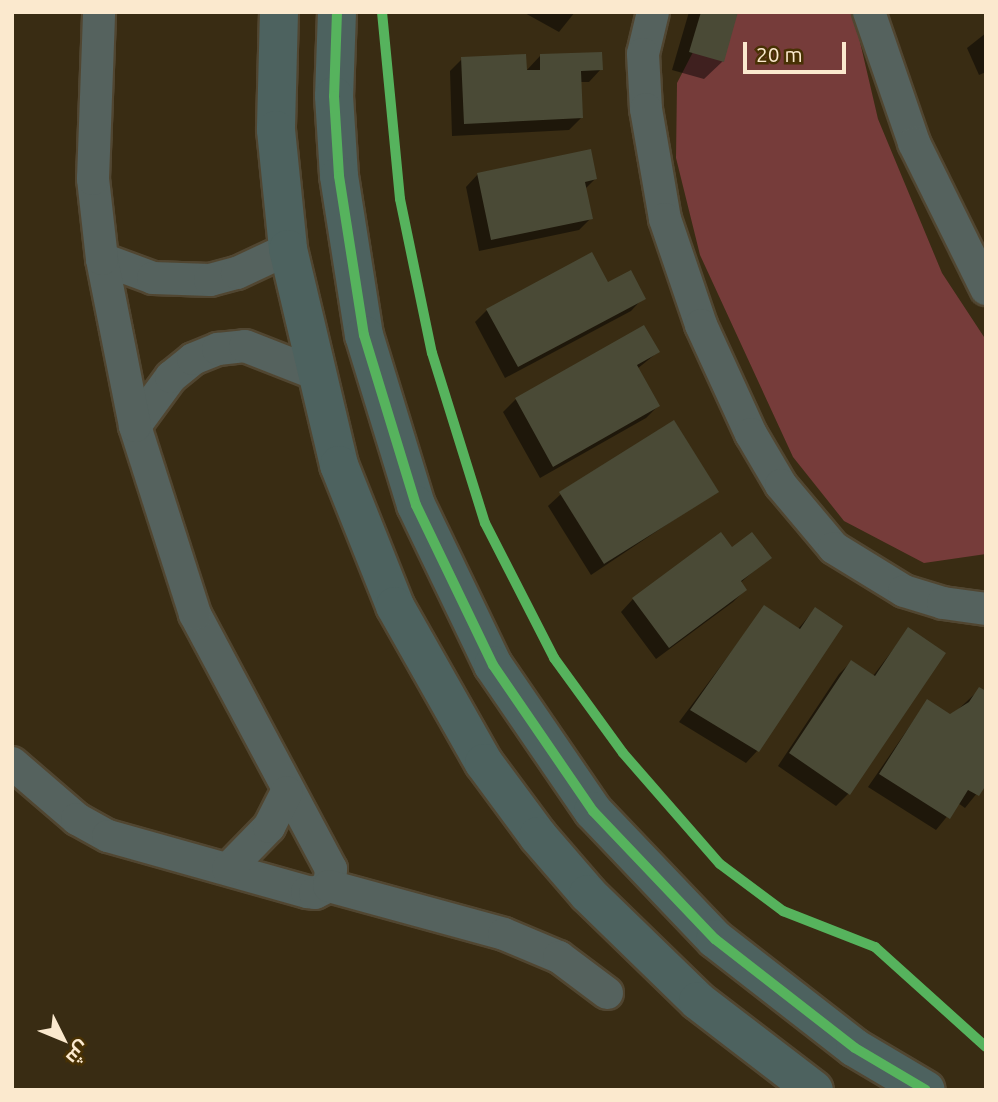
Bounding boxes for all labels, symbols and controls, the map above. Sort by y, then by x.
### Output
scale bar [746,28,849,72]
text: 20 m [756,42,803,66]
north arrow [28,1004,98,1074]
text: ش [62,1037,95,1070]

